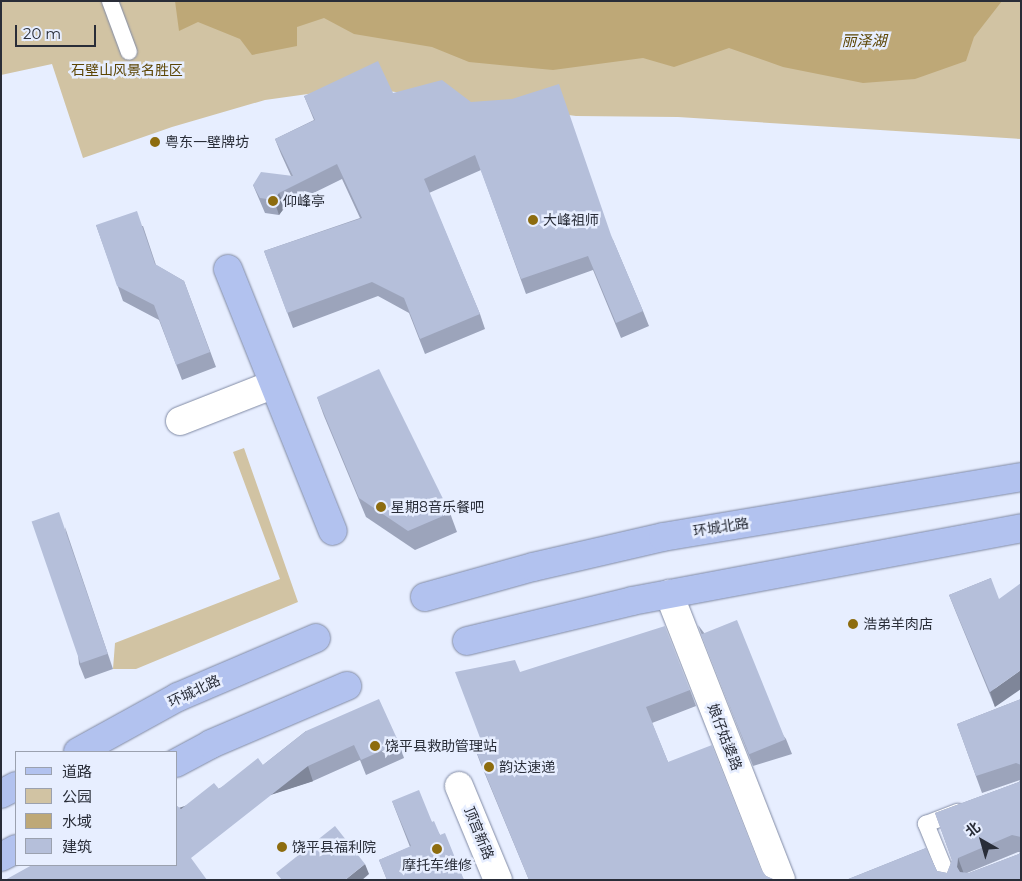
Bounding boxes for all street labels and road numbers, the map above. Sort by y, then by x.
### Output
street label: 环城北路 [692,514,750,540]
street label: 环城北路 [165,672,223,710]
street label: 娘仔姑婆路 [705,701,745,773]
street label: 顶宫新路 [461,804,497,862]

